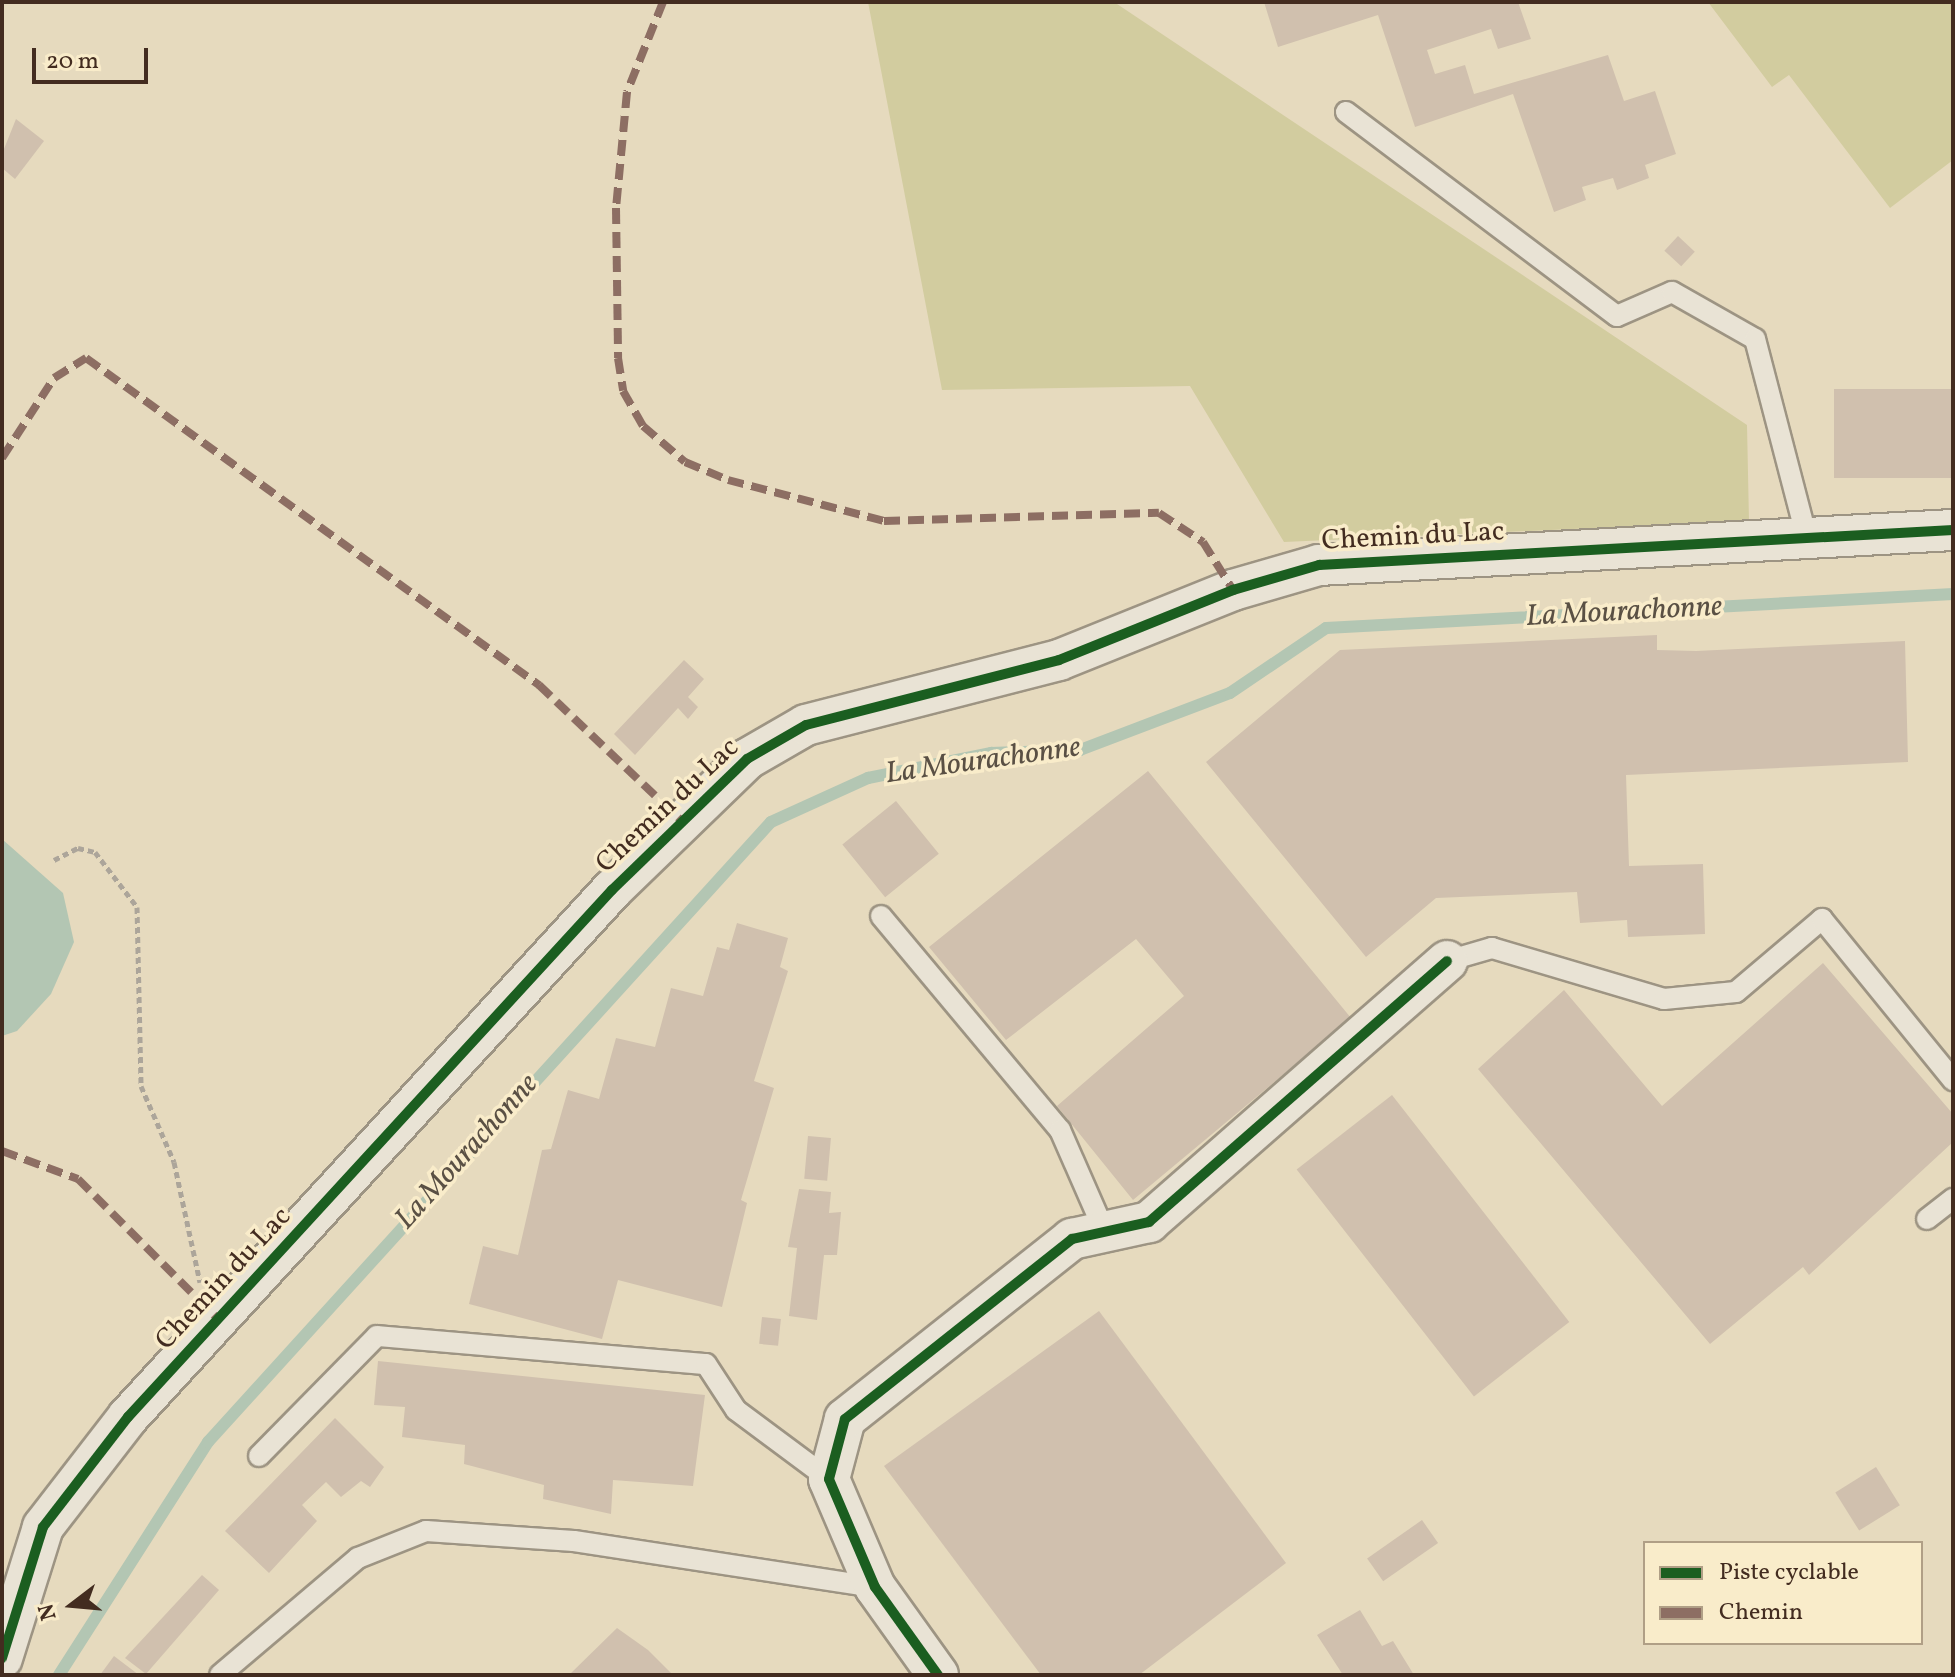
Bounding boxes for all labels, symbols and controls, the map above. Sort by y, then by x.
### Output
scale bar [36,32,152,82]
text: 20 m [46,45,99,79]
street label: Chemin du Lac [1321,515,1505,559]
water label: La Mourachonne [1525,589,1723,635]
water label: La Mourachonne [883,730,1083,792]
street label: Chemin du Lac [590,731,746,881]
water label: La Mourachonne [388,1067,546,1237]
street label: Chemin du Lac [149,1201,299,1357]
legend [1643,1541,1923,1645]
text: Piste cyclable [1719,1556,1859,1590]
north arrow [32,1565,112,1645]
text: Chemin [1719,1596,1803,1630]
text: N [31,1600,66,1624]

